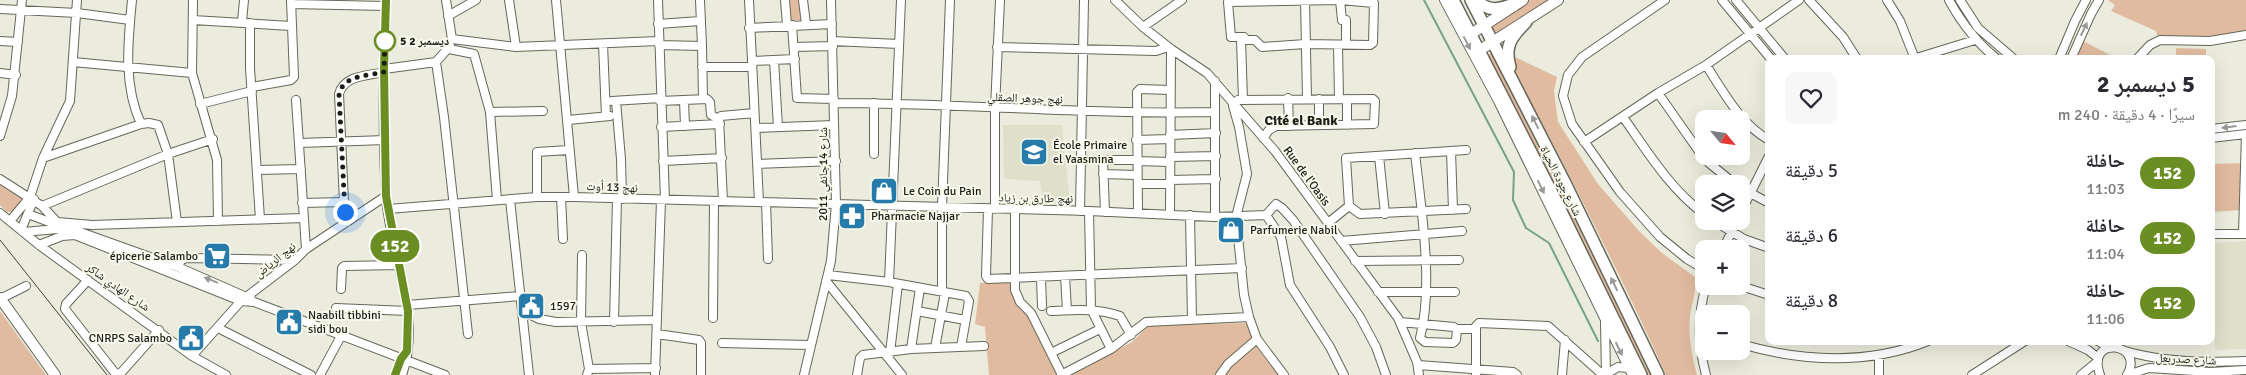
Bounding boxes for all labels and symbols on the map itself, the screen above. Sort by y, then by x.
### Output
one-way arrow [2079,21,2088,36]
marker: 5 ديسمبر 2 [374,30,396,52]
place label: 5 ديسمبر 2 [400,34,449,49]
one-way arrow [1463,35,1471,50]
street label: نهج جوهر الصقلي [987,90,1063,109]
north arrow [1695,110,1750,165]
district label: Cité el Bank [1265,112,1338,129]
one-way arrow [1531,115,1539,130]
one-way arrow [2220,123,2236,131]
street label: شارع 14جانفي 2011 [816,127,833,221]
school or university icon: École Primaire el Yaasmina [1019,137,1049,167]
place label: École Primaire el Yaasmina [1053,138,1127,167]
street label: Rue de l'Oasis [1280,143,1333,209]
street label: شارع جودة الحياة [1536,144,1585,219]
shop icon: Le Coin du Pain [869,176,899,206]
street label: نهج 13 أوت [586,179,638,196]
one-way arrow [1537,180,1545,195]
place label: Le Coin du Pain [903,184,981,199]
street label: نهج طارق بن زياد [999,190,1073,207]
your location [333,200,358,225]
pharmacy icon: Pharmacie Najjar [837,201,867,231]
place label: Pharmacie Najjar [871,209,960,224]
shop icon: Parfumerie Nabil [1216,215,1246,245]
place label: Parfumerie Nabil [1250,223,1338,238]
line badge: 152 [366,230,424,262]
street label: نهج الرياض [252,239,299,282]
supermarket icon: épicerie Salambo [202,241,232,271]
place label: épicerie Salambo [110,249,198,264]
street label: شارع الهادي شاكر [81,259,153,317]
one-way arrow [204,276,218,284]
one-way arrow [1610,277,1618,291]
public building icon: 1597 [516,291,546,321]
place label: 1597 [550,299,576,314]
public building icon: Naabill tibbini sidi bou [274,307,304,337]
place label: Naabill tibbini sidi bou [308,308,381,337]
public building icon: CNRPS Salambo [176,323,206,353]
place label: CNRPS Salambo [89,331,172,346]
one-way arrow [1615,342,1624,357]
street label: شارع صدربعل [2155,350,2217,369]

